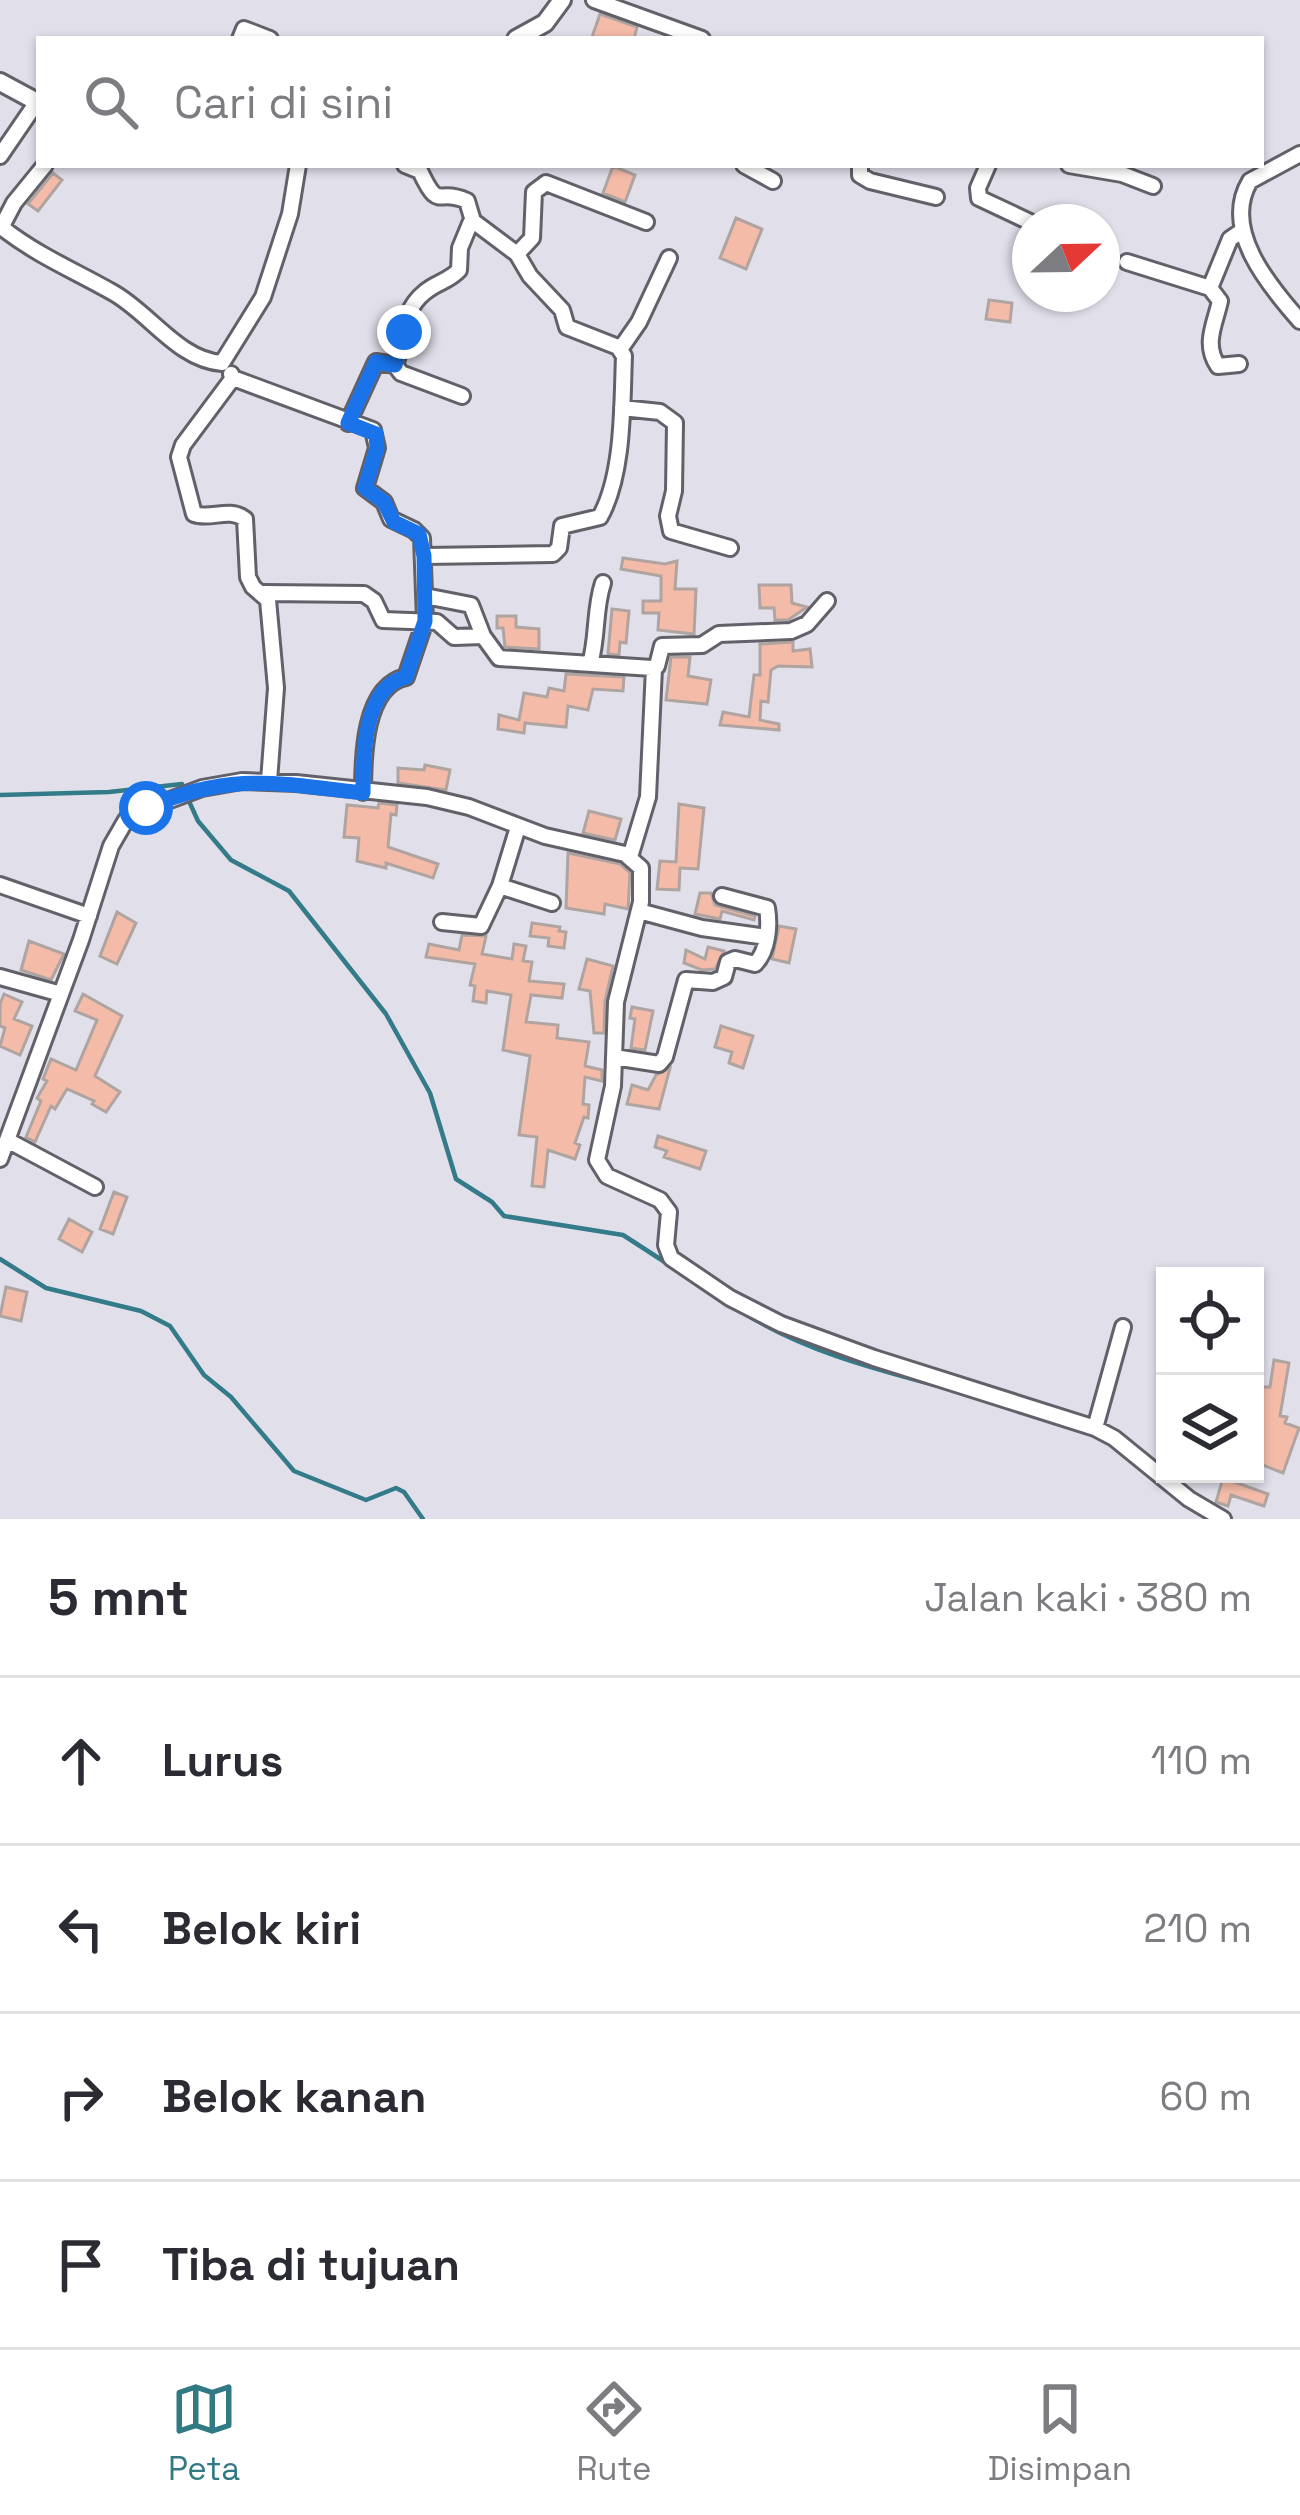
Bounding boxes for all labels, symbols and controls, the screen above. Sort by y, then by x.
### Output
search box [36,36,1264,168]
icon: search [78,69,144,135]
text: Cari di sini [174,74,393,131]
north arrow [1012,204,1120,312]
route end [377,305,431,359]
route start [119,781,173,835]
map controls [1156,1267,1264,1483]
button: locate [1156,1267,1264,1375]
button: layers [1156,1375,1264,1483]
text: 5 mnt [48,1565,189,1630]
text: Jalan kaki · 380 m [924,1573,1252,1622]
icon: ahead [48,1728,114,1794]
text: Lurus [162,1732,283,1789]
text: 110 m [1151,1736,1252,1785]
icon: left [48,1896,114,1962]
text: Belok kiri [162,1900,361,1957]
text: 210 m [1144,1904,1252,1953]
icon: right [48,2064,114,2130]
text: Belok kanan [162,2068,427,2125]
text: 60 m [1160,2072,1252,2121]
icon: arrive [48,2232,114,2298]
text: Tiba di tujuan [162,2236,460,2293]
tab: Peta [168,2376,240,2490]
tab: Rute [576,2376,652,2490]
tab: Disimpan [988,2376,1132,2490]

